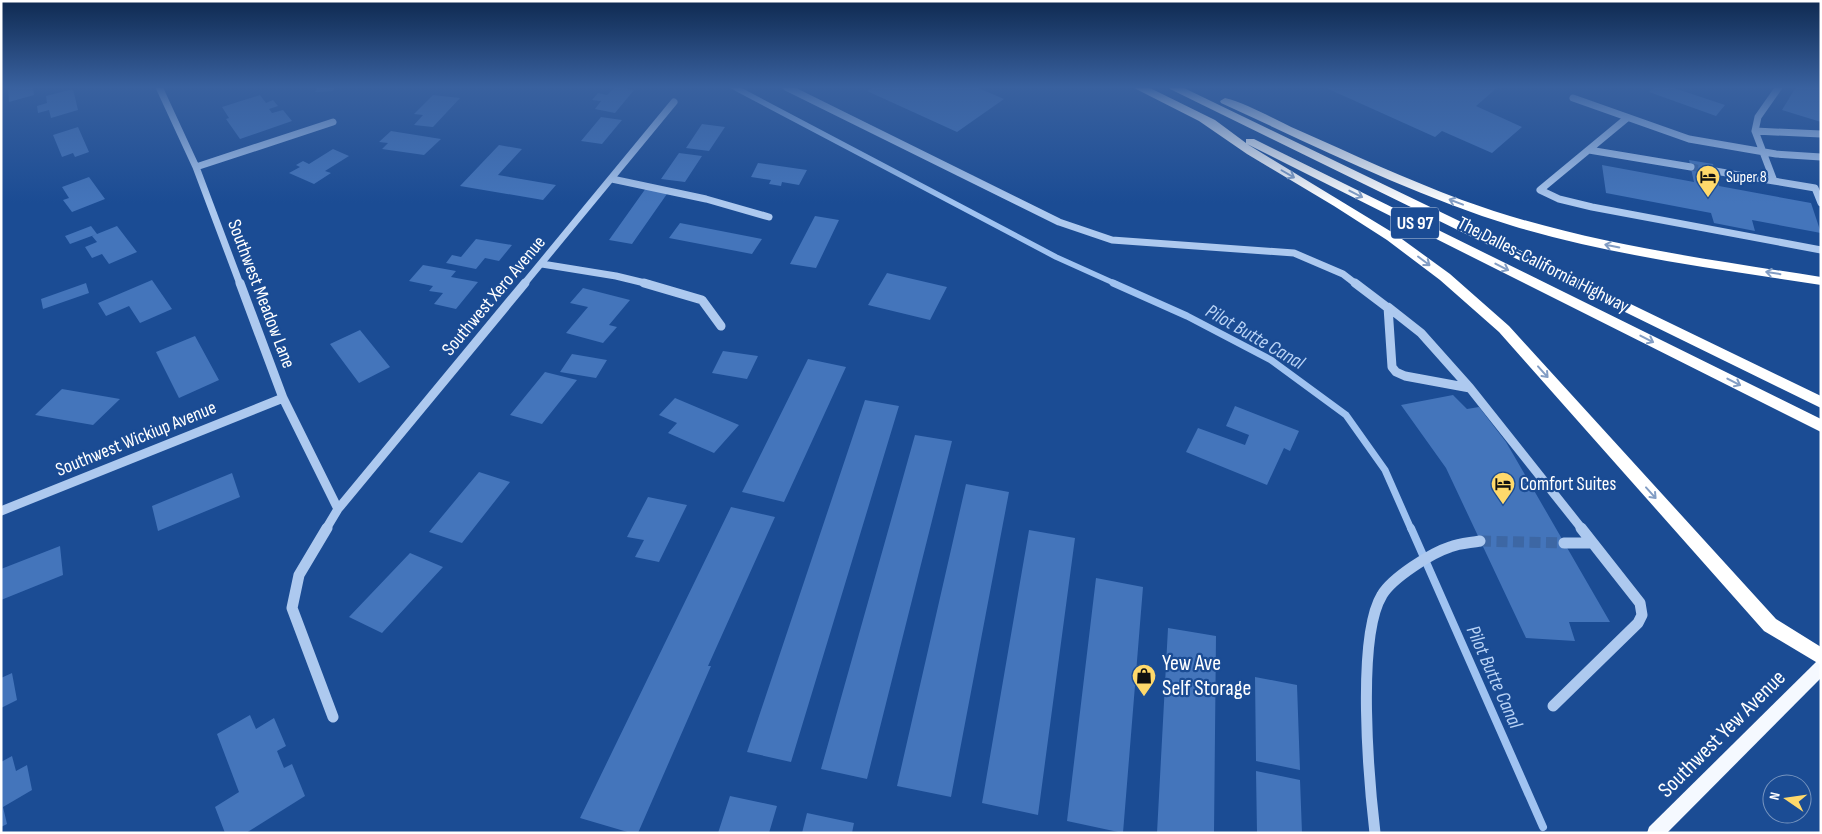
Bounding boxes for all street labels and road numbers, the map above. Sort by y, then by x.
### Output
road number: US 97 [1391,208,1439,238]
street label: The Dalles-California Highway [1453,212,1633,319]
street label: Southwest Meadow Lane [222,216,300,372]
street label: Southwest Xero Avenue [437,231,551,361]
street label: Southwest Wickiup Avenue [52,396,220,482]
street label: Southwest Yew Avenue [1653,665,1791,803]

